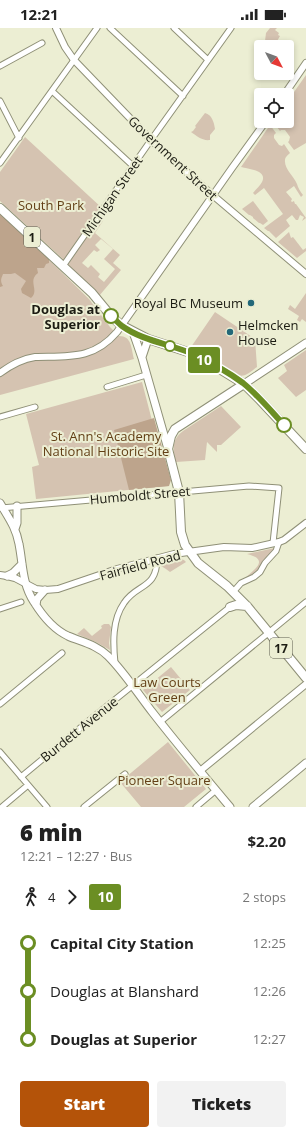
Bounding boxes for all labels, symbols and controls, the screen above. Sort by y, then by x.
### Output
text: 12:21 [20,4,59,24]
north arrow [254,40,294,80]
map controls [254,40,294,128]
button: locate [254,88,294,128]
street label: Government Street [124,112,222,204]
street label: Michigan Street [78,152,147,240]
park label: South Park [18,196,84,214]
road number: 1 [24,227,40,247]
place label: Royal BC Museum [134,294,243,312]
marker: Royal BC Museum [246,298,256,308]
place label: Douglas at Superior [31,300,100,333]
marker: Douglas at Superior [103,308,119,324]
place label: Helmcken House [238,316,299,349]
marker: Helmcken House [225,327,235,337]
unlabelled marker [164,340,176,352]
line badge: 10 [186,347,222,373]
text: 10 [196,350,212,369]
unlabelled marker [276,417,292,433]
park label: St. Ann's Academy National Historic Site [43,427,169,460]
street label: Humboldt Street [89,482,191,508]
street label: Fairfield Road [98,546,182,584]
road number: 17 [270,638,292,658]
park label: Law Courts Green [133,673,201,706]
street label: Burdett Avenue [36,692,122,766]
park label: Pioneer Square [117,771,211,789]
text: 6 min [20,817,83,847]
text: $2.20 [247,831,286,851]
text: 12:21 – 12:27 · Bus [20,847,132,865]
icon: walk [20,886,42,908]
icon: forward [61,886,83,908]
text: 10 [97,887,113,906]
text: 4 [48,888,55,906]
text: 2 stops [242,888,286,906]
text: Capital City Station [50,933,194,953]
text: 12:25 [253,934,286,952]
text: Douglas at Blanshard [50,981,199,1001]
text: 12:26 [253,982,286,1000]
text: Douglas at Superior [50,1029,197,1049]
text: 12:27 [253,1030,286,1048]
button: Start [20,1081,149,1127]
button: Tickets [157,1081,286,1127]

